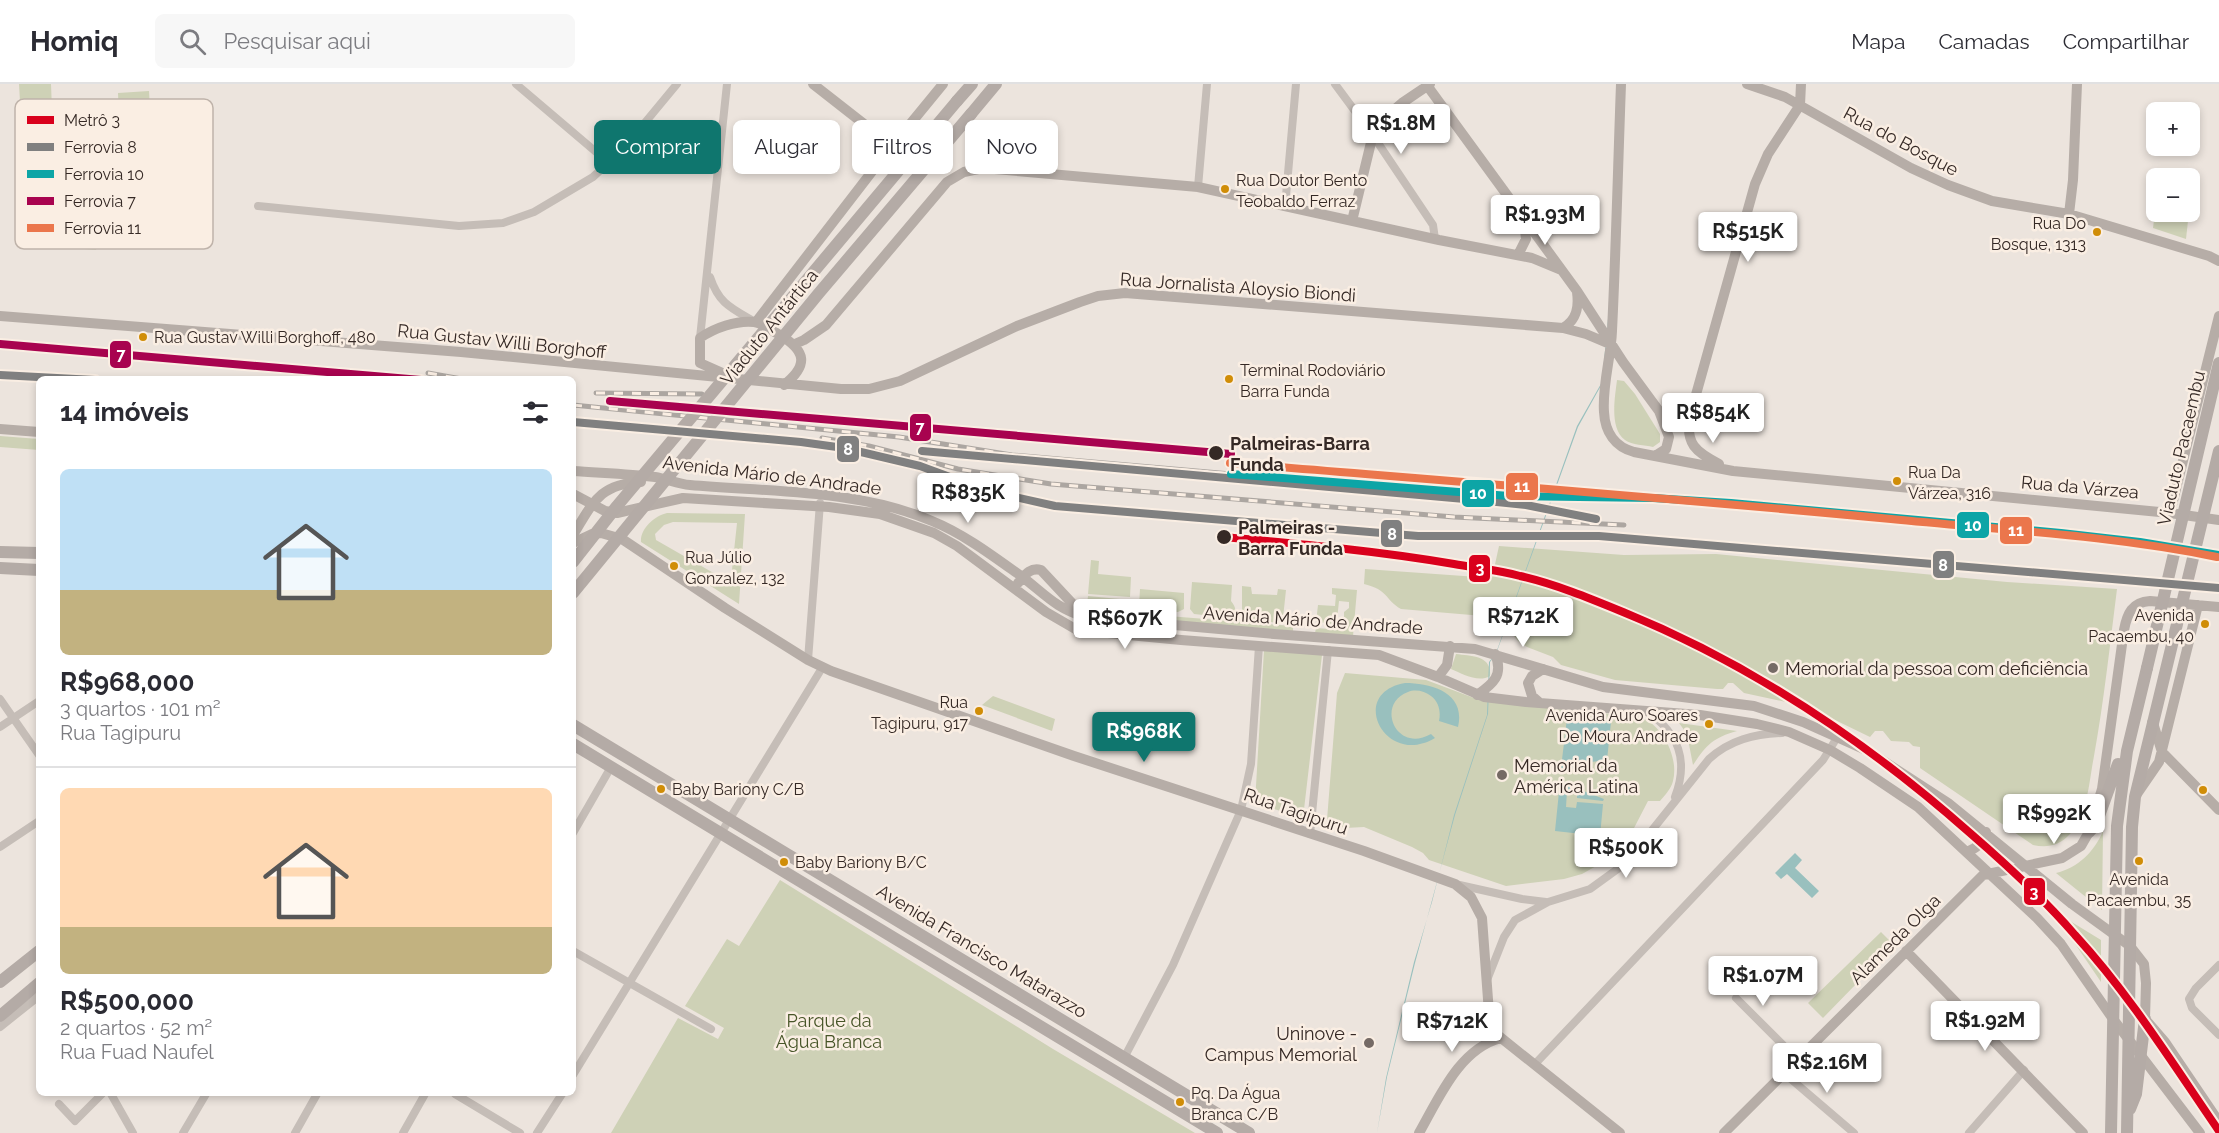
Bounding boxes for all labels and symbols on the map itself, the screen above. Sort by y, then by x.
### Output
legend [15,99,213,249]
street label: Rua do Bosque [1840,102,1962,180]
pin: R$1.8M [1352,104,1450,155]
text: Metrô 3 [64,111,120,130]
text: Ferrovia 8 [64,138,137,157]
text: Ferrovia 10 [64,165,144,184]
place label: Rua Doutor Bento Teobaldo Ferraz [1236,171,1367,211]
marker: Rua Doutor Bento Teobaldo Ferraz [1219,183,1231,195]
text: Ferrovia 7 [64,192,136,211]
pin: R$1.93M [1490,195,1600,246]
pin: R$515K [1699,212,1797,263]
place label: Rua Do Bosque, 1313 [1991,214,2086,254]
text: Ferrovia 11 [64,219,141,238]
marker: Rua Do Bosque, 1313 [2091,226,2103,238]
street label: Viaduto Antártica [716,265,822,389]
street label: Rua Jornalista Aloysio Biondi [1119,268,1357,306]
street label: Rua Gustav Willi Borghoff [396,320,608,362]
place label: Rua Gustav Willi Borghoff, 480 [154,328,376,347]
marker: Rua Gustav Willi Borghoff, 480 [137,331,149,343]
line badge: 7 [109,340,132,369]
text: 7 [117,345,126,364]
place label: Terminal Rodoviário Barra Funda [1240,361,1385,401]
street label: Viaduto Pacaembu [2153,368,2209,528]
marker: Terminal Rodoviário Barra Funda [1223,373,1235,385]
pin: R$854K [1664,393,1762,444]
line badge: 7 [909,413,932,442]
text: 7 [916,418,925,437]
place label: Palmeiras-Barra Funda [1230,433,1370,475]
line badge: 8 [836,435,860,463]
text: 8 [843,440,853,459]
marker: Palmeiras-Barra Funda [1207,444,1225,462]
street label: Avenida Mário de Andrade [662,451,883,499]
place label: Rua Da Várzea, 316 [1908,463,1991,503]
street label: Rua da Várzea [2020,471,2140,503]
line badge: 11 [1505,472,1539,501]
pin: R$835K [919,473,1017,524]
marker: Rua Da Várzea, 316 [1891,475,1903,487]
text: 11 [1514,477,1530,496]
line badge: 10 [1461,479,1495,508]
text: 10 [1469,484,1487,503]
line badge: 10 [1956,511,1990,539]
text: 10 [1964,516,1982,535]
line badge: 11 [1999,516,2033,545]
place label: Palmeiras - Barra Funda [1238,517,1343,559]
line badge: 8 [1380,519,1403,548]
text: 11 [2008,521,2024,540]
text: 8 [1387,525,1397,544]
marker: Palmeiras - Barra Funda [1215,528,1233,546]
place label: Rua Júlio Gonzalez, 132 [685,548,785,588]
line badge: 8 [1932,550,1955,579]
line badge: 3 [1468,554,1491,583]
text: 8 [1938,556,1948,575]
text: 3 [1476,559,1485,578]
marker: Rua Júlio Gonzalez, 132 [668,560,680,572]
pin: R$712K [1474,597,1572,648]
pin: R$607K [1076,599,1174,650]
street label: Avenida Mário de Andrade [1203,602,1424,638]
place label: Avenida Pacaembu, 40 [2088,606,2194,646]
marker: Avenida Pacaembu, 40 [2199,618,2211,630]
place label: Memorial da pessoa com deficiência [1785,658,2088,679]
marker: Memorial da pessoa com deficiência [1766,661,1780,675]
place label: Rua Tagipuru, 917 [871,693,968,733]
marker: Rua Tagipuru, 917 [973,705,985,717]
place label: Avenida Auro Soares De Moura Andrade [1545,706,1698,746]
pin: R$968K [1095,712,1193,763]
marker: Avenida Auro Soares De Moura Andrade [1703,718,1715,730]
place label: Memorial da América Latina [1514,755,1638,797]
marker: Memorial da América Latina [1495,768,1509,782]
place label: Baby Bariony C/B [672,780,804,799]
marker: Baby Bariony C/B [655,783,667,795]
street label: Rua Tagipuru [1241,783,1351,839]
unlabelled marker [2197,784,2209,796]
pin: R$992K [2005,794,2103,845]
pin: R$500K [1577,828,1675,879]
place label: Baby Bariony B/C [795,853,927,872]
marker: Avenida Pacaembu, 35 [2133,855,2145,867]
marker: Baby Bariony B/C [778,856,790,868]
place label: Avenida Pacaembu, 35 [2087,870,2192,910]
line badge: 3 [2023,877,2046,906]
street label: Avenida Francisco Matarazzo [873,880,1091,1022]
text: 3 [2030,883,2039,902]
street label: Alameda Olga [1846,890,1944,988]
pin: R$1.07M [1708,956,1818,1007]
pin: R$1.92M [1930,1001,2040,1052]
pin: R$712K [1403,1002,1501,1053]
park label: Parque da Água Branca [776,1010,882,1052]
place label: Uninove - Campus Memorial [1205,1023,1357,1065]
marker: Uninove - Campus Memorial [1362,1036,1376,1050]
pin: R$2.16M [1772,1043,1882,1094]
place label: Pq. Da Água Branca C/B [1191,1083,1280,1124]
marker: Pq. Da Água Branca C/B [1174,1096,1186,1108]

